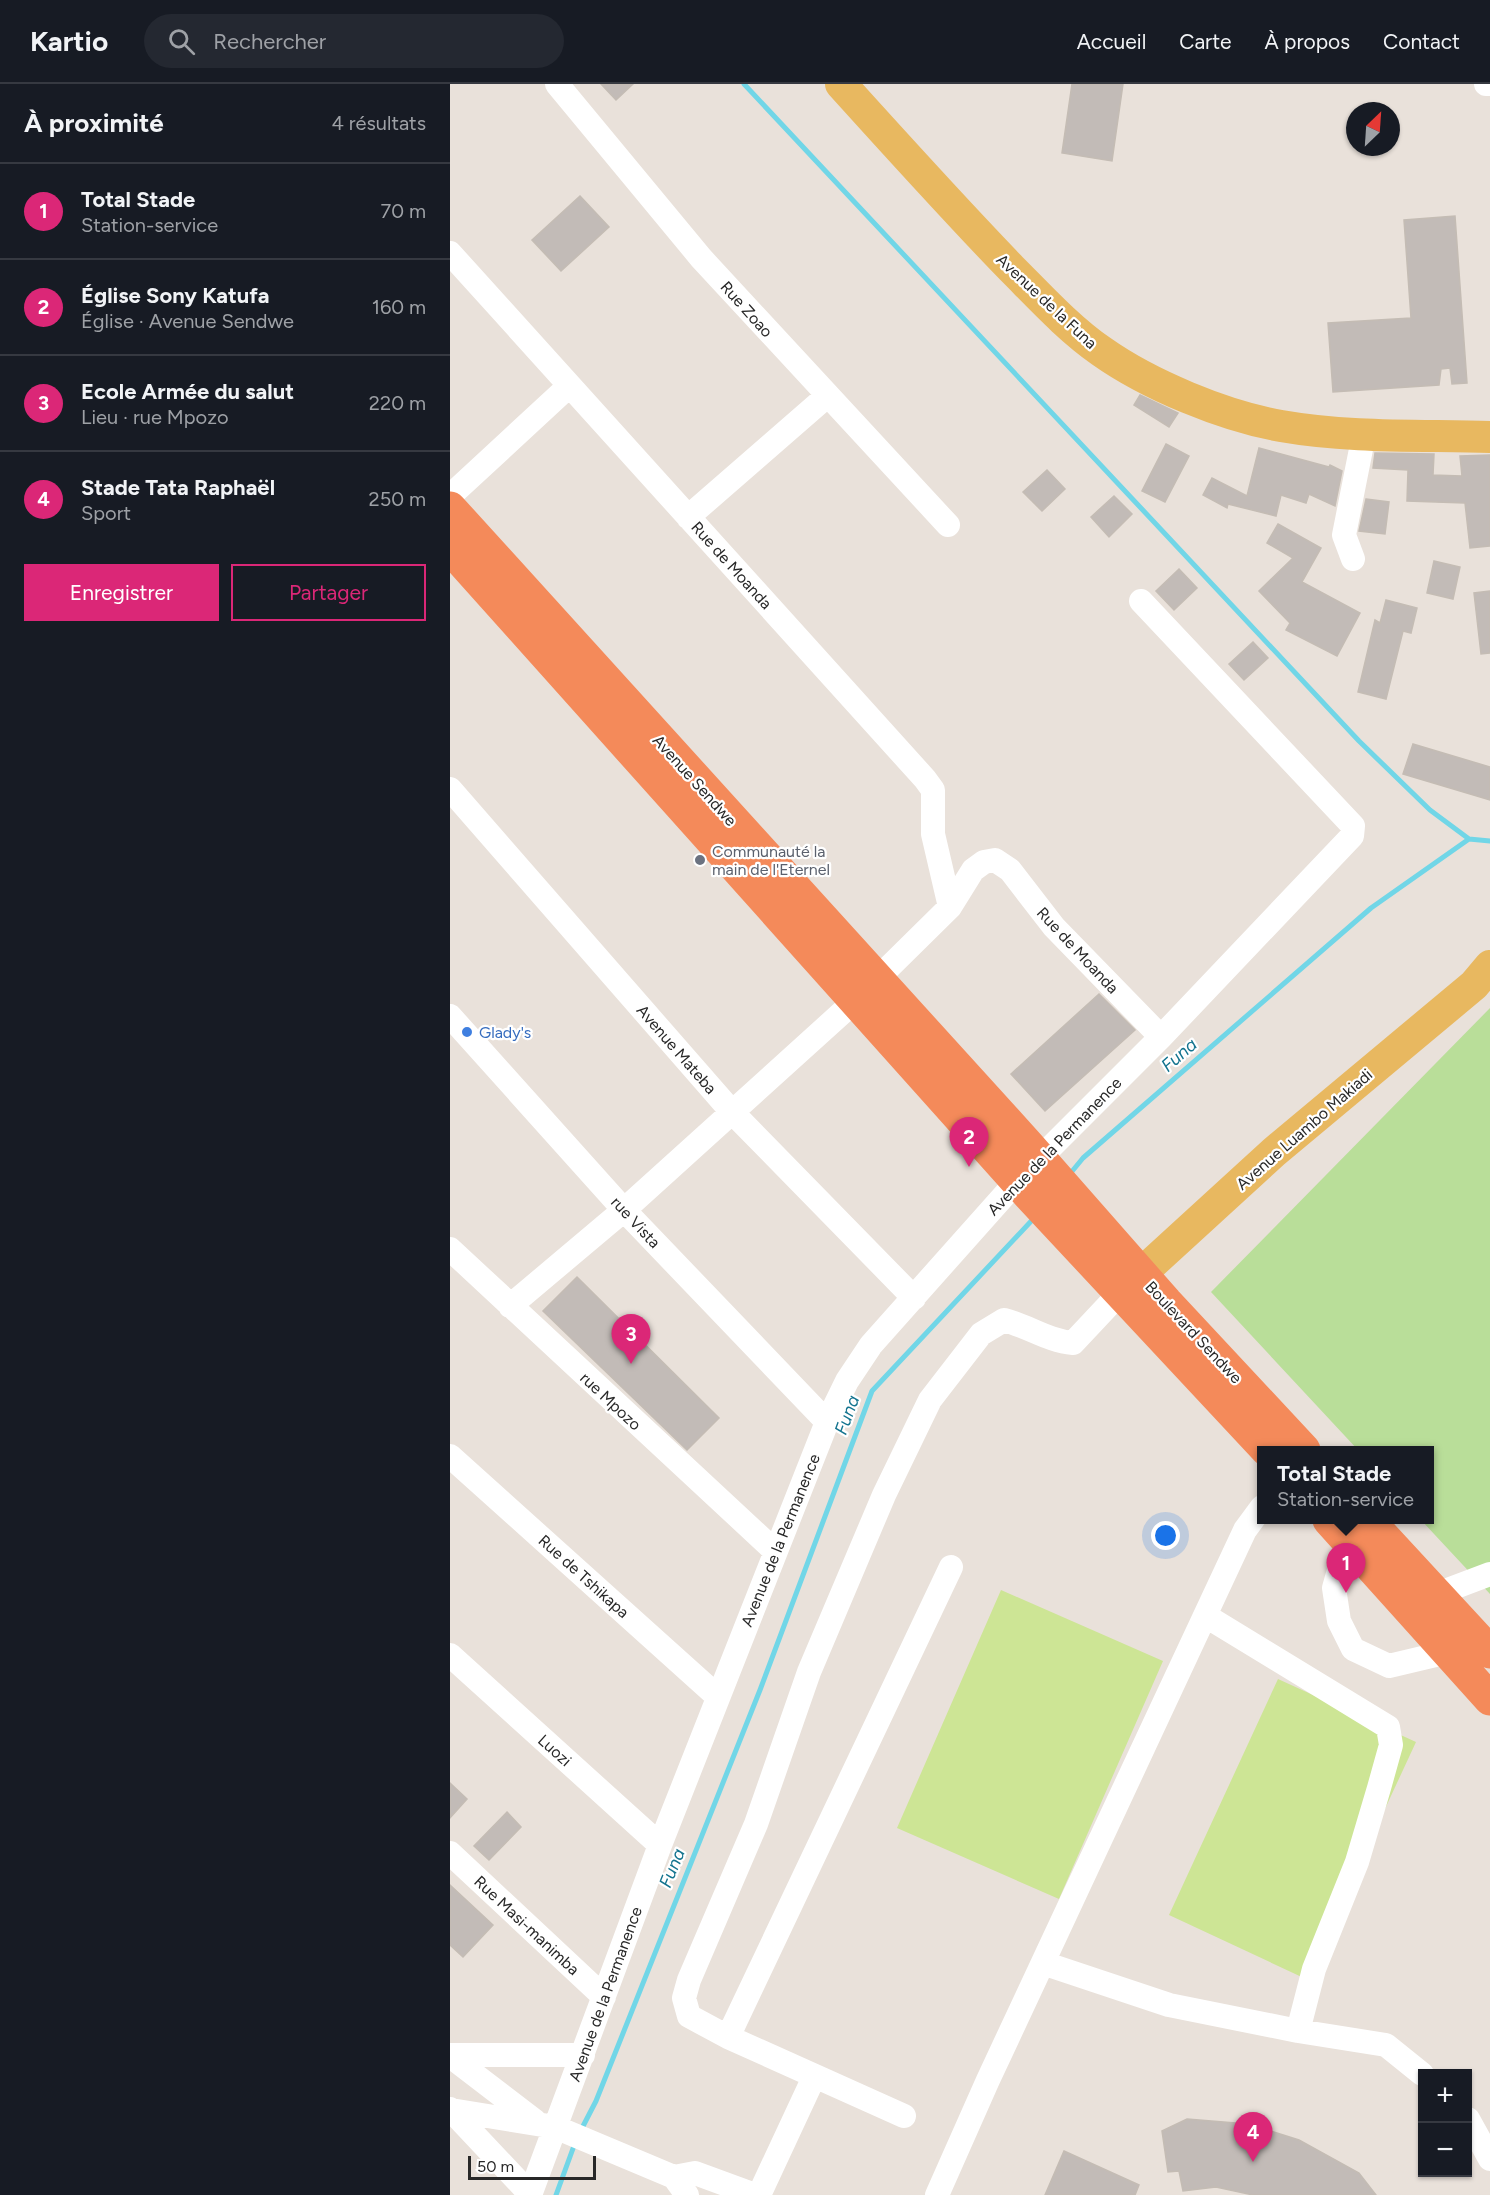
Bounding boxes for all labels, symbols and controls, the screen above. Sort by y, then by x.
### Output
search box [144,14,564,68]
text: Kartio [30,24,108,58]
icon: search [165,25,198,58]
text: Rechercher [213,28,326,55]
text: Accueil [1077,29,1146,54]
text: Carte [1179,29,1232,54]
text: À propos [1265,29,1350,54]
text: Contact [1383,29,1460,54]
north arrow [1346,102,1400,156]
text: À proximité [24,107,164,139]
text: 4 résultats [331,111,426,135]
text: Total Stade [81,186,195,213]
text: 1 [39,199,48,223]
text: 70 m [380,199,426,223]
text: Station-service [81,213,218,237]
street label: Avenue de la Funa [993,250,1101,353]
street label: Rue Zoao [717,277,777,341]
text: Église Sony Katufa [81,282,269,309]
text: 2 [38,295,49,319]
text: 160 m [372,295,426,319]
text: Église · Avenue Sendwe [81,309,294,333]
text: Ecole Armée du salut [81,378,294,405]
text: 3 [38,391,49,415]
text: 220 m [369,391,426,415]
text: Lieu · rue Mpozo [81,405,229,429]
text: Stade Tata Raphaël [81,474,275,501]
text: 4 [37,487,50,511]
text: 250 m [369,487,426,511]
text: Sport [81,501,131,525]
street label: Rue de Moanda [687,518,776,613]
button: Enregistrer [24,564,219,621]
button: Partager [231,564,426,621]
street label: Avenue Sendwe [649,731,741,830]
place label: Communauté la main de l'Eternel [712,842,830,879]
marker: Communauté la main de l'Eternel [693,853,707,867]
street label: Rue de Moanda [1033,903,1122,997]
street label: Avenue Mateba [633,1001,721,1098]
place label: Glady's [479,1023,531,1042]
marker: Glady's [460,1025,474,1039]
water label: Funa [1157,1033,1202,1076]
street label: Avenue Luambo Makiadi [1232,1065,1376,1194]
street label: Avenue de la Permanence [983,1073,1126,1219]
pin: 2 [950,1118,988,1167]
street label: rue Vista [607,1193,664,1252]
street label: Boulevard Sendwe [1141,1277,1246,1388]
pin: 3 [612,1314,651,1364]
street label: rue Mpozo [576,1368,645,1434]
water label: Funa [830,1392,864,1438]
popup [1257,1446,1434,1524]
street label: Avenue de la Permanence [737,1451,824,1629]
text: Total Stade [1277,1460,1391,1487]
text: Station-service [1277,1487,1414,1511]
your location [1151,1521,1180,1550]
street label: Rue de Tshikapa [534,1531,633,1622]
pin: 1 [1326,1544,1366,1593]
street label: Luozi [534,1731,575,1770]
water label: Funa [654,1845,690,1891]
street label: Rue Masi-manimba [470,1872,583,1979]
street label: Avenue de la Permanence [565,1904,646,2084]
map controls [1418,2069,1472,2177]
button: + [1418,2069,1472,2123]
pin: 4 [1234,2112,1272,2162]
button: − [1418,2123,1472,2177]
scale bar [468,2153,596,2180]
text: 50 m [477,2157,514,2176]

